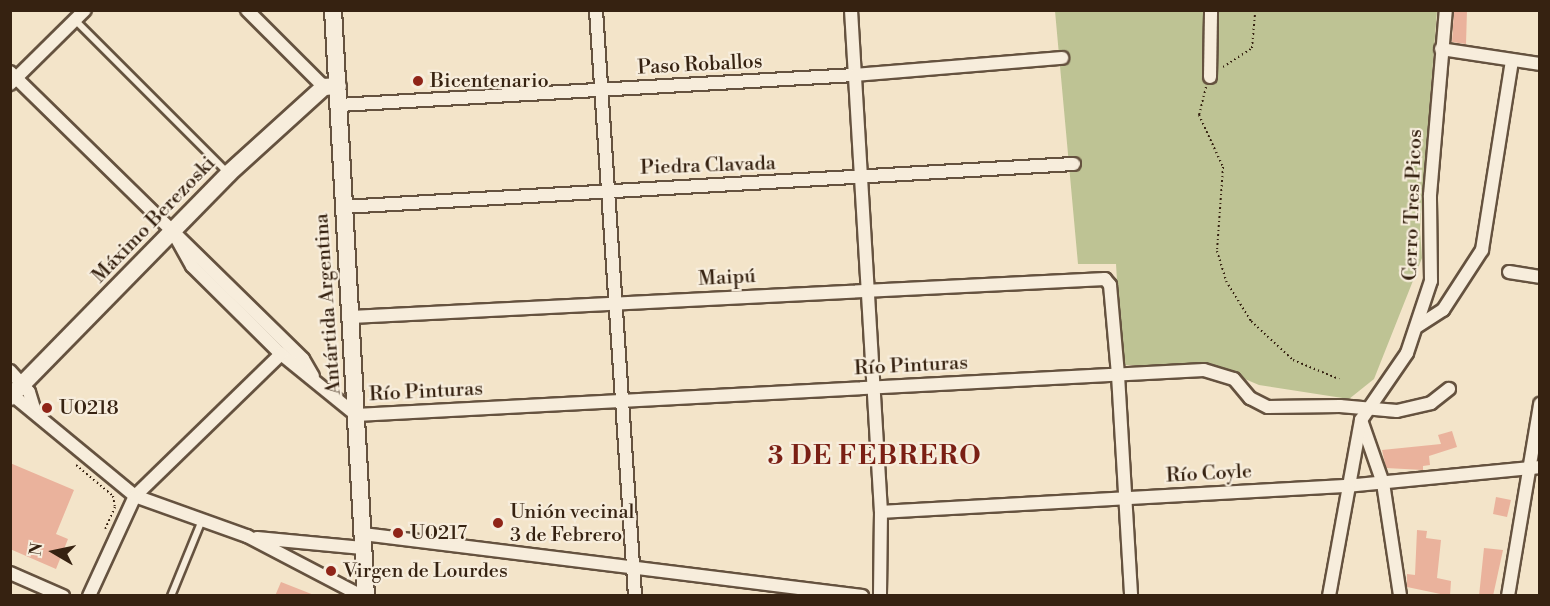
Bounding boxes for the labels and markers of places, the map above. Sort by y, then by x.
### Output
place label: Bicentenario [430,69,549,93]
marker: Bicentenario [411,74,425,88]
place label: U0218 [59,396,119,420]
marker: U0218 [40,401,54,415]
place label: Unión vecinal 3 de Febrero [510,500,634,547]
marker: Unión vecinal 3 de Febrero [491,516,505,530]
place label: U0217 [410,521,467,545]
marker: U0217 [391,526,405,540]
place label: Virgen de Lourdes [343,559,508,583]
marker: Virgen de Lourdes [324,564,338,578]

